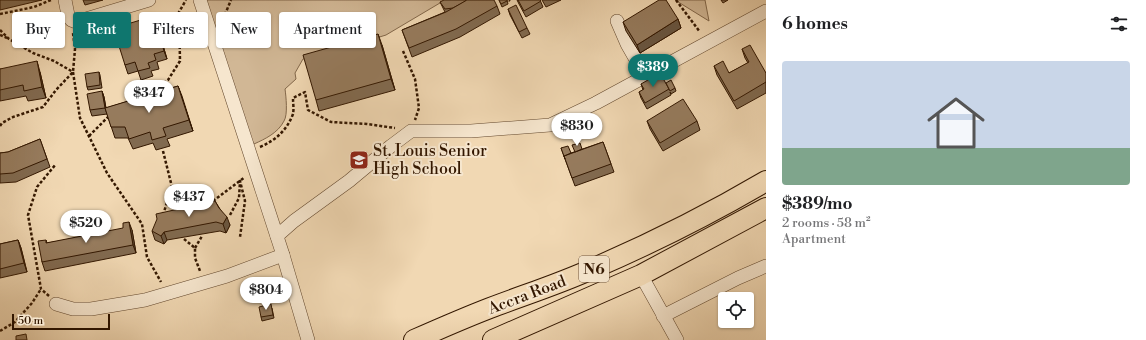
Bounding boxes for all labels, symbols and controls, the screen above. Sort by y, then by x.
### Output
chip: Buy [12,12,65,48]
chip: Rent [73,12,131,48]
chip: Filters [139,12,208,48]
chip: New [216,12,271,48]
chip: Apartment [279,12,376,48]
text: 6 homes [782,13,848,35]
icon: filters [1108,13,1130,35]
pin: $389 [629,54,677,88]
text: $389 [637,59,669,75]
pin: $347 [125,80,173,114]
text: $347 [133,85,165,101]
icon: home [920,87,992,159]
pin: $830 [553,113,601,147]
text: $830 [560,118,594,134]
place label: St. Louis Senior High School [373,141,487,179]
school or university icon: St. Louis Senior High School [348,149,370,171]
pin: $437 [165,184,213,218]
text: $437 [173,189,205,205]
text: $389/mo [782,193,853,215]
pin: $520 [62,210,110,244]
text: $520 [69,215,103,231]
text: 2 rooms · 58 m² [782,215,871,231]
text: Apartment [782,231,846,247]
road number: N6 [579,256,609,282]
street label: Accra Road [484,271,569,319]
pin: $804 [242,277,290,311]
text: $804 [249,282,283,298]
map controls [718,292,754,328]
button: locate [718,292,754,328]
scale bar [12,312,110,331]
text: 50 m [18,314,43,328]

